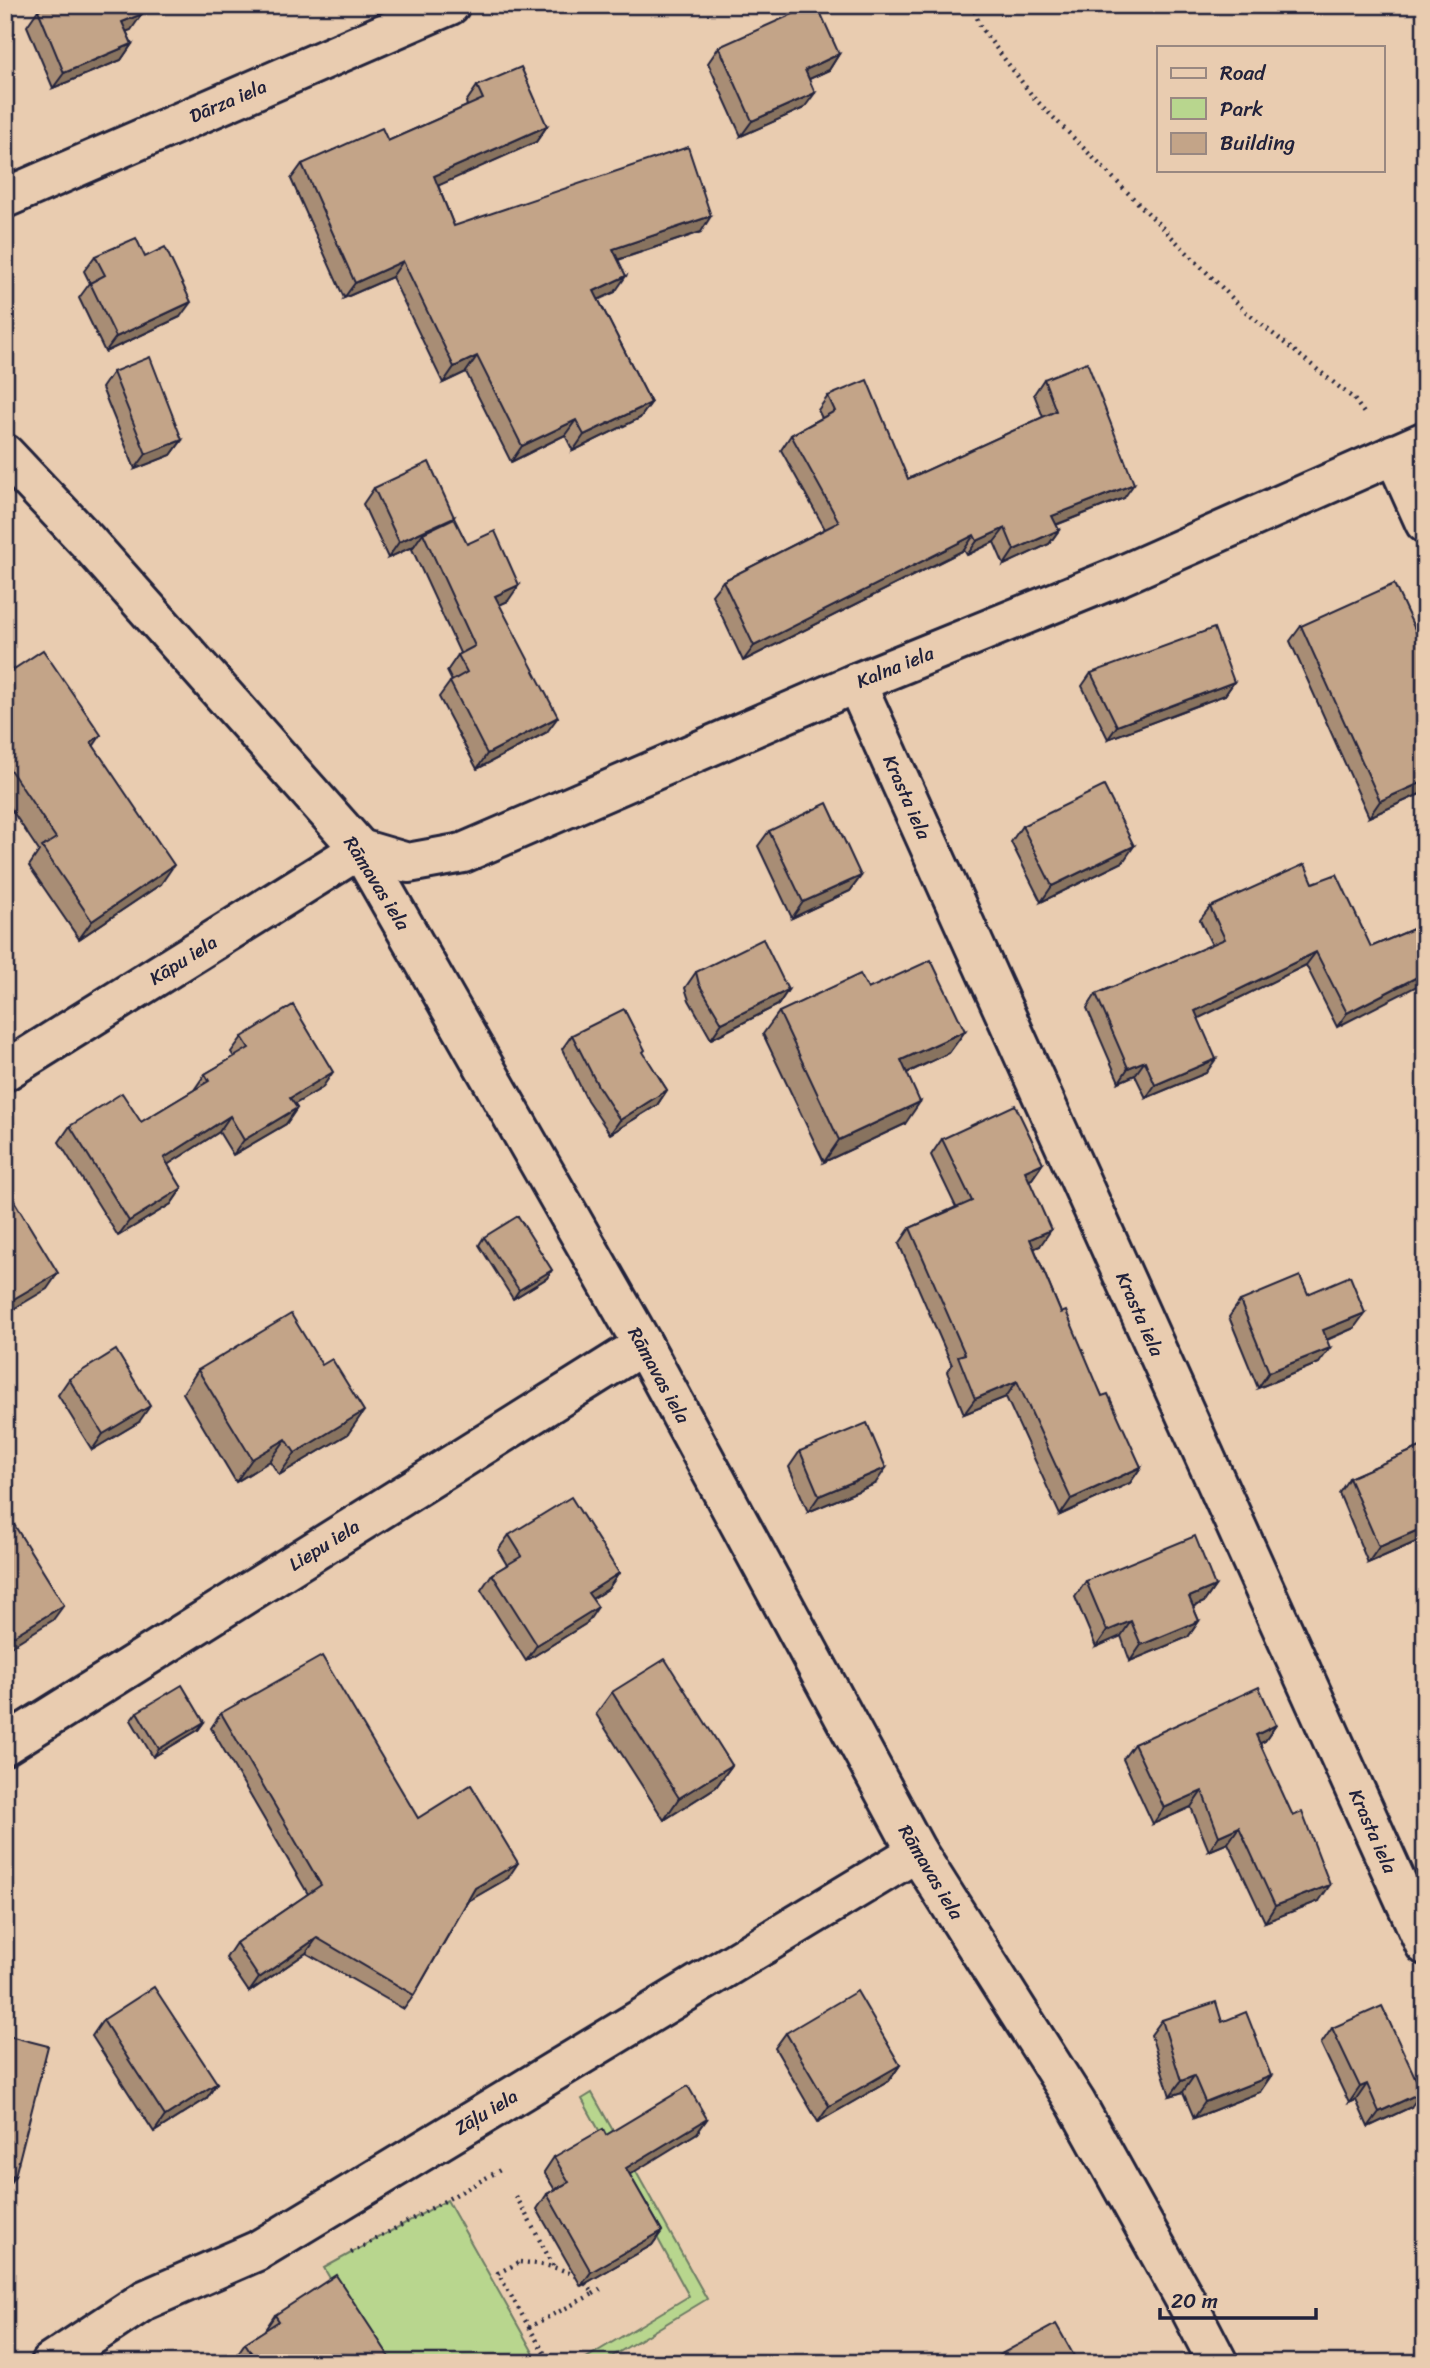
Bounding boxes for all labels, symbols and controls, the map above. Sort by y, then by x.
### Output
legend [1157,46,1384,172]
text: Road [1220,54,1267,92]
street label: Dārza iela [184,70,272,132]
text: Park [1220,90,1263,128]
text: Building [1220,124,1296,162]
street label: Kalna iela [851,636,939,698]
street label: Krasta iela [874,749,941,845]
street label: Rāmavas iela [335,829,419,937]
street label: Kāpu iela [142,926,224,994]
street label: Krasta iela [1107,1266,1174,1362]
street label: Rāmavas iela [619,1321,699,1430]
street label: Liepu iela [282,1510,367,1580]
street label: Krasta iela [1340,1783,1407,1879]
street label: Rāmavas iela [889,1818,973,1926]
street label: Zāļu iela [448,2080,525,2144]
scale bar [1160,2277,1316,2321]
text: 20 m [1171,2282,1218,2320]

